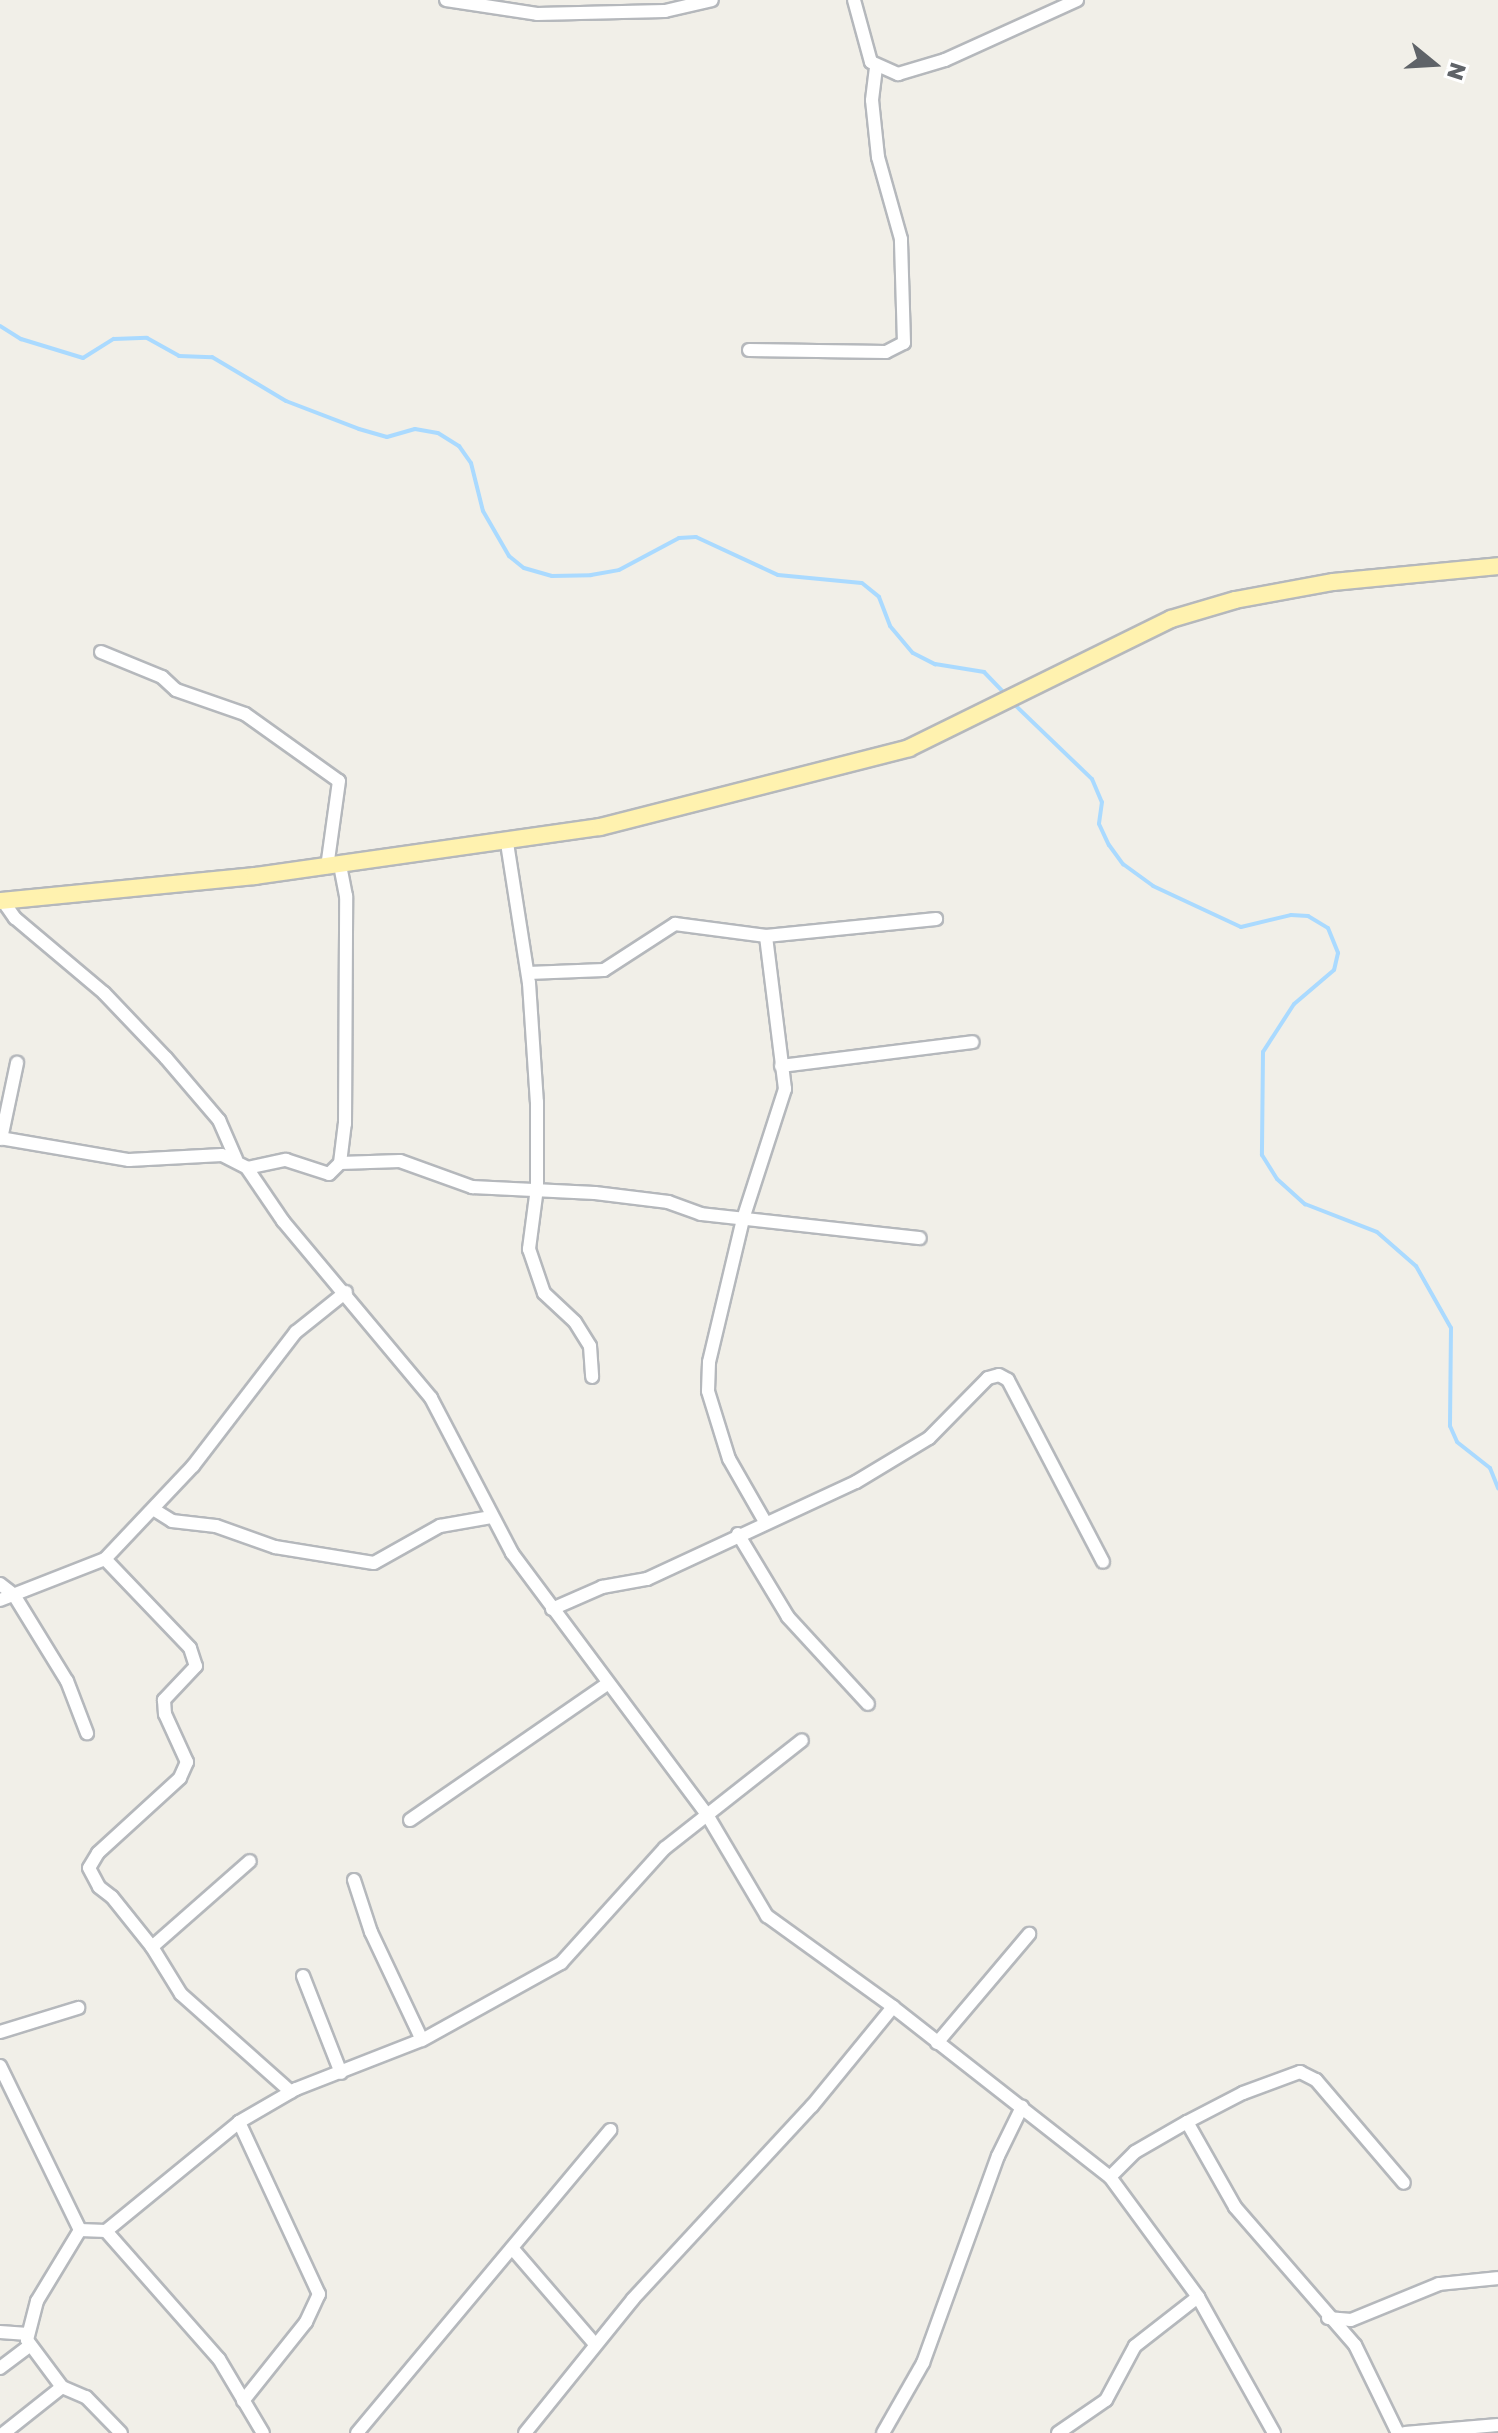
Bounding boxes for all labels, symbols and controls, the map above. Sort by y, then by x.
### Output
north arrow [1394,24,1474,104]
text: N [1442,59,1473,84]

